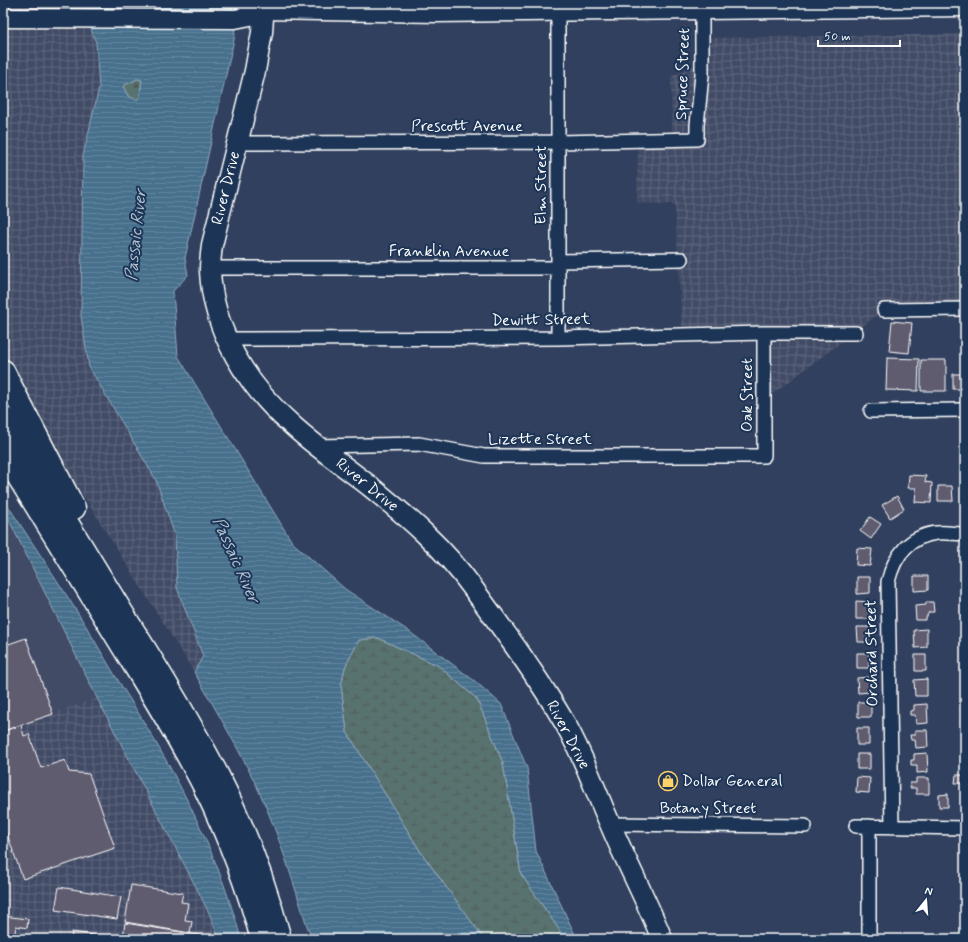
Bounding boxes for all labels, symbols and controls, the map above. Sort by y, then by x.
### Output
scale bar [818,22,900,48]
street label: Spruce Street [671,28,695,120]
text: 50 m [824,29,851,45]
street label: Prescott Avenue [411,116,523,137]
street label: Elm Street [531,145,552,225]
street label: River Drive [207,149,245,227]
water label: Passaic River [120,186,152,282]
street label: Franklin Avenue [389,241,509,262]
street label: Dewitt Street [491,309,591,331]
street label: Oak Street [737,358,758,432]
street label: Lizette Street [488,429,592,450]
street label: River Drive [331,453,403,517]
water label: Passaic River [207,514,265,608]
street label: Orchard Street [861,599,883,707]
street label: River Drive [541,697,595,773]
shop icon: Dollar General [657,770,679,792]
place label: Dollar General [682,771,782,792]
street label: Botany Street [660,798,756,819]
north arrow [906,880,946,920]
text: N [923,884,934,899]

